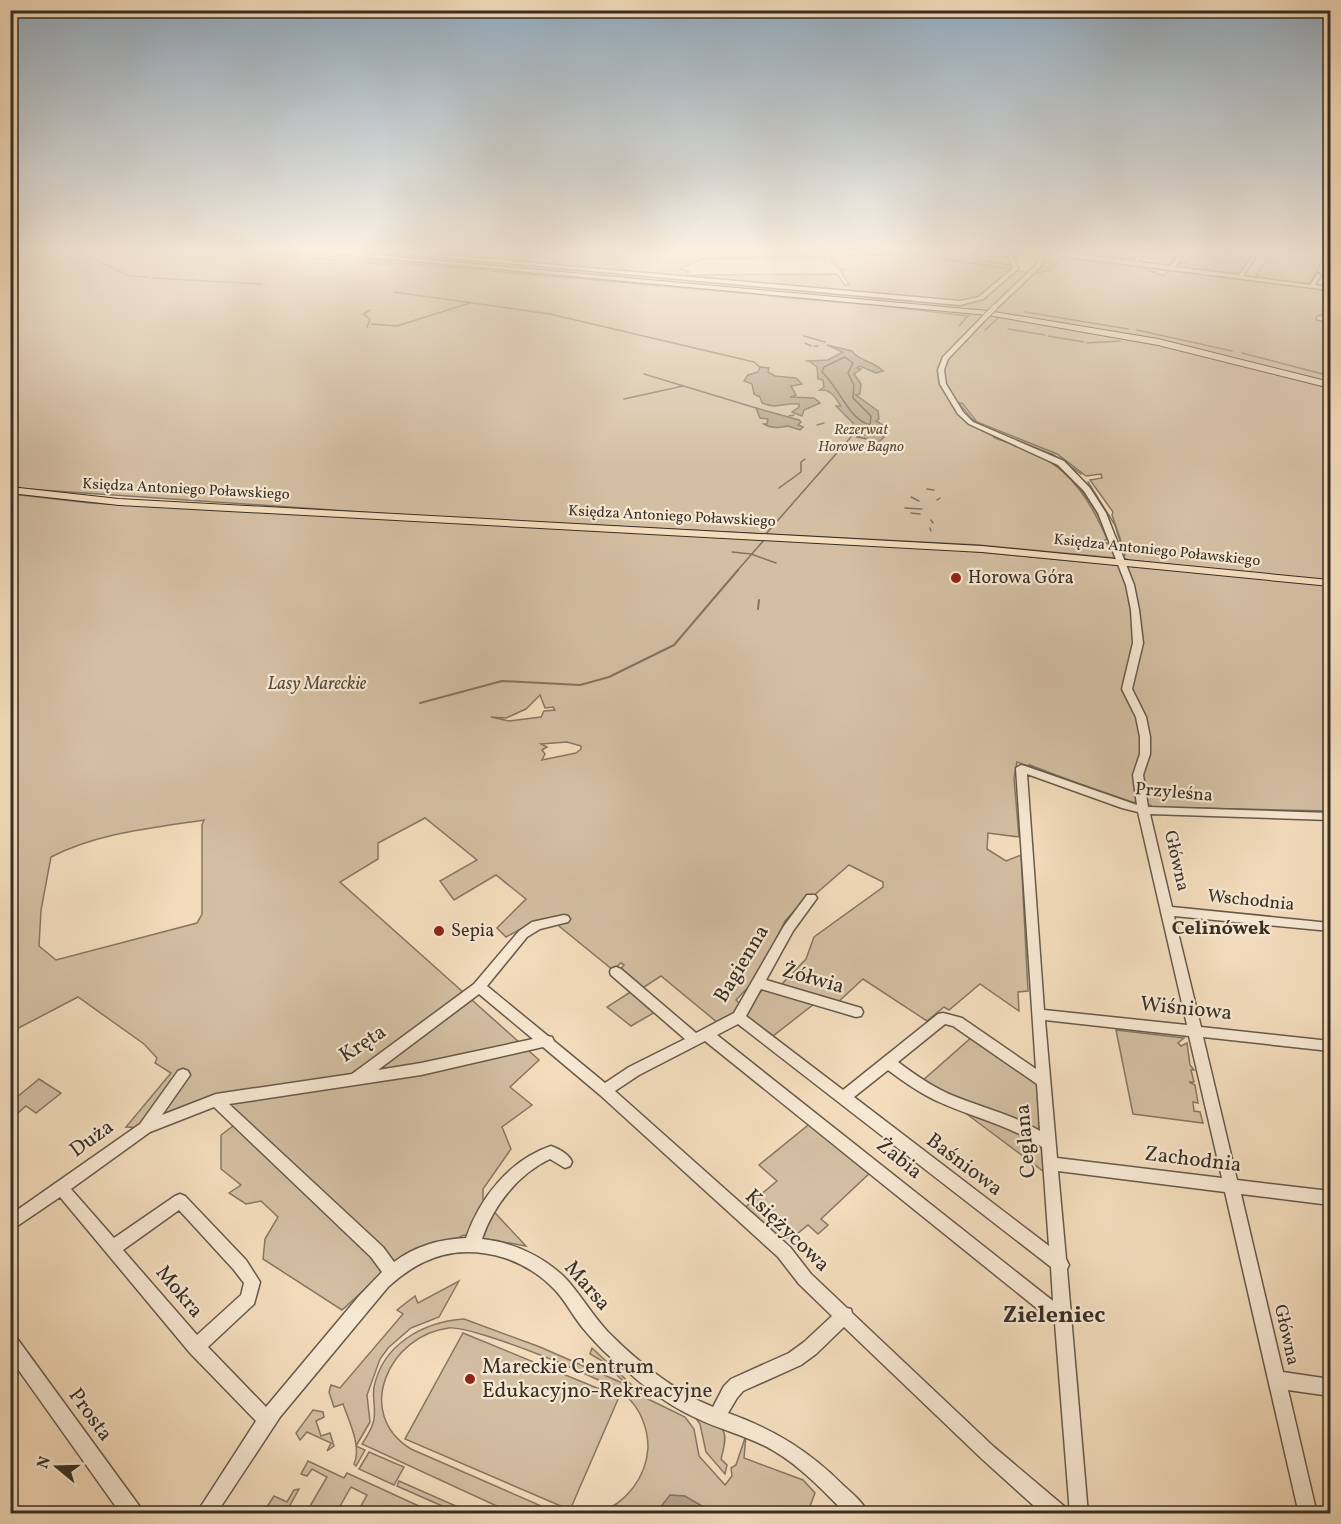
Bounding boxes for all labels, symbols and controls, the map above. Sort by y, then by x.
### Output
park label: Rezerwat Horowe Bagno [818,420,904,458]
street label: Księdza Antoniego Poławskiego [82,474,290,506]
street label: Księdza Antoniego Poławskiego [568,501,776,533]
street label: Księdza Antoniego Poławskiego [1053,530,1261,572]
place label: Horowa Góra [968,566,1074,591]
marker: Horowa Góra [949,571,963,585]
park label: Lasy Mareckie [268,672,367,697]
street label: Przyleśna [1134,777,1214,809]
street label: Główna [1157,828,1195,894]
street label: Wschodnia [1206,884,1296,918]
district label: Celinówek [1172,915,1270,943]
place label: Sepia [451,919,494,944]
street label: Bagienna [707,920,777,1008]
marker: Sepia [432,924,446,938]
street label: Żółwia [778,956,848,1002]
street label: Wiśniowa [1139,990,1233,1028]
street label: Kręta [334,1018,392,1070]
street label: Ceglana [1008,1103,1044,1179]
street label: Duża [64,1113,120,1165]
street label: Baśniowa [920,1127,1008,1203]
street label: Żabia [870,1131,928,1187]
street label: Zachodnia [1143,1140,1243,1180]
street label: Księżycowa [738,1183,836,1279]
street label: Marsa [557,1255,617,1317]
street label: Mokra [148,1259,210,1325]
district label: Zieleniec [1003,1299,1105,1333]
street label: Główna [1267,1302,1305,1368]
place label: Mareckie Centrum Edukacyjno-Rekreacyjne [482,1353,713,1406]
marker: Mareckie Centrum Edukacyjno-Rekreacyjne [463,1372,477,1386]
street label: Prosta [61,1383,119,1447]
north arrow [27,1437,87,1497]
text: N [32,1453,57,1472]

